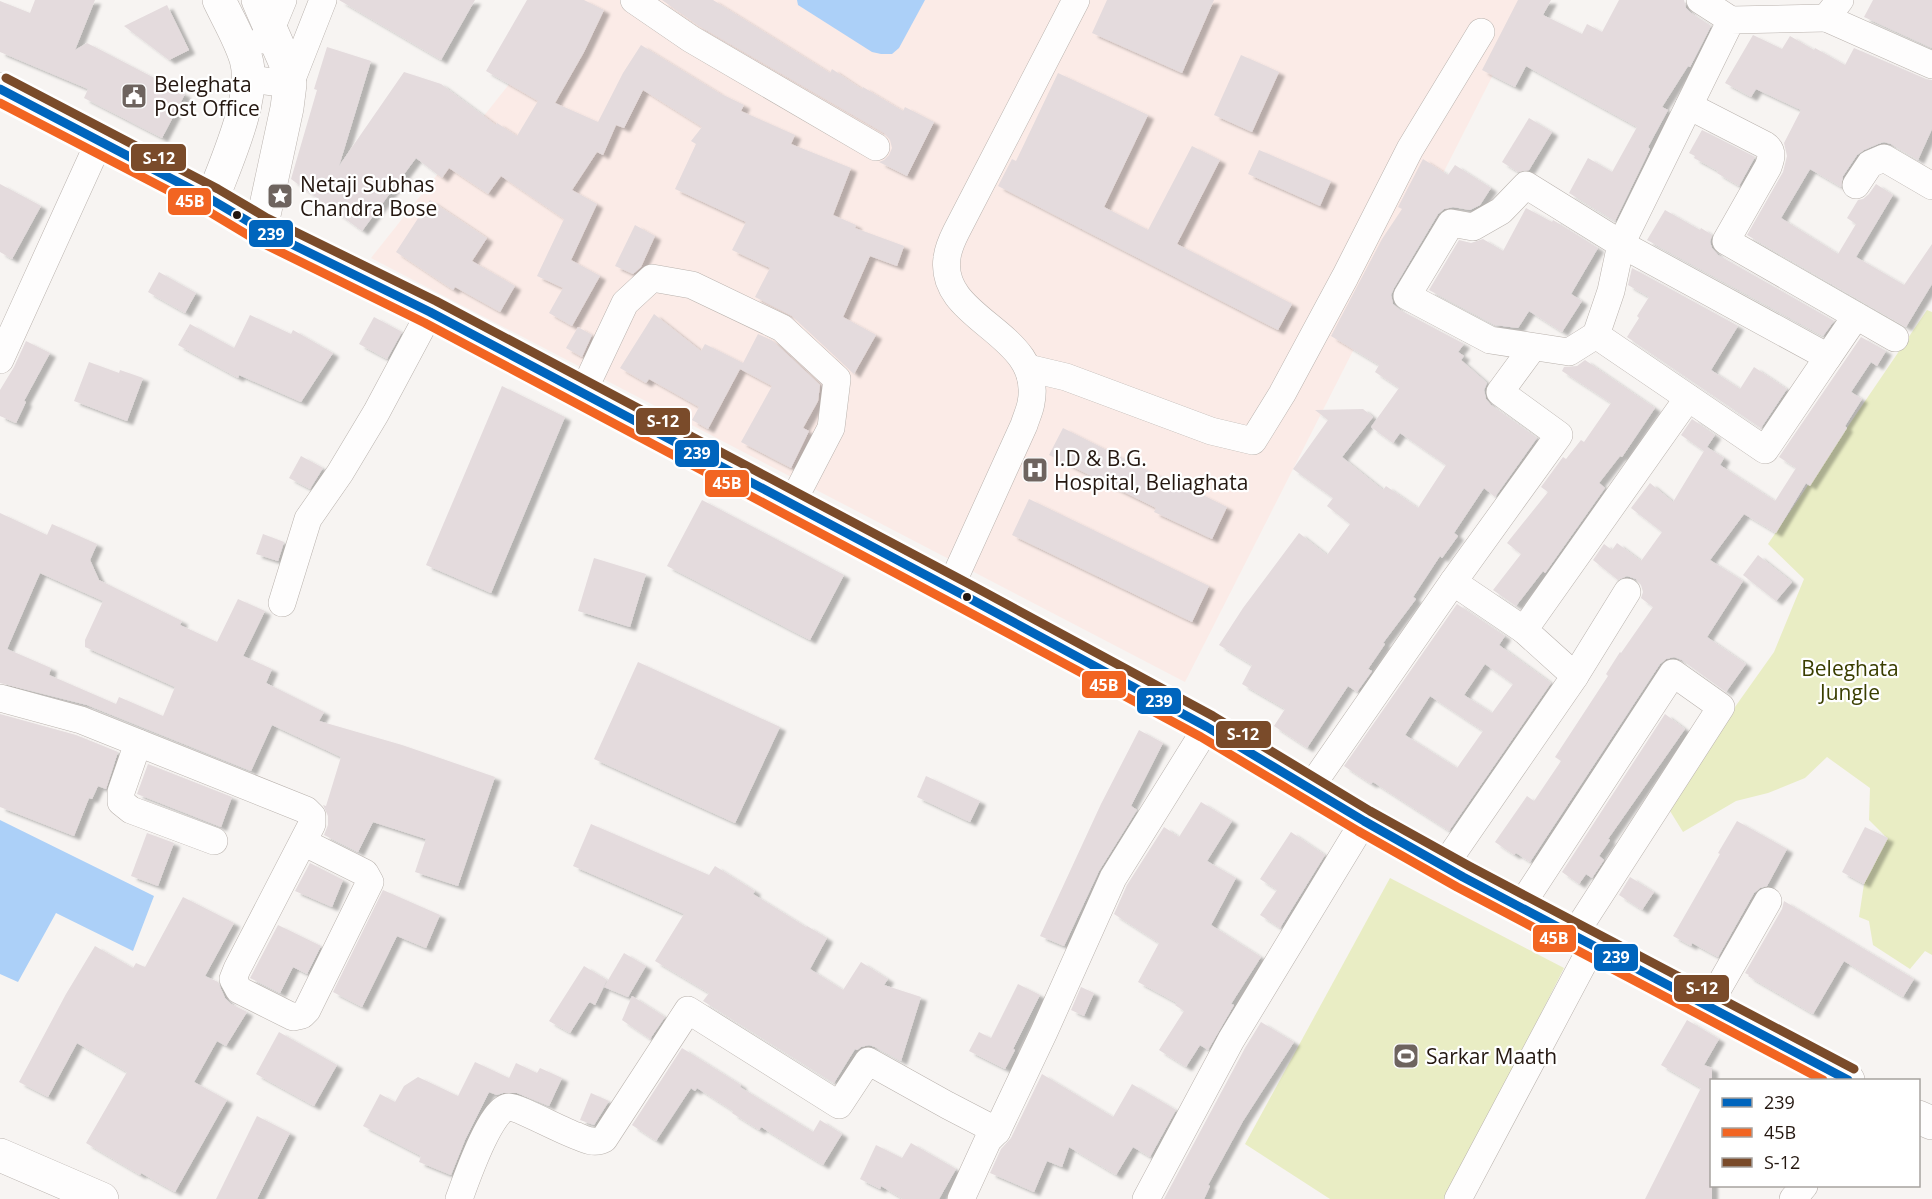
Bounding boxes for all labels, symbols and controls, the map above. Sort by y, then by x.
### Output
place label: Beleghata Post Office [154,70,260,122]
public building icon: Beleghata Post Office [119,81,149,111]
line badge: S-12 [130,143,187,172]
text: S-12 [143,147,175,169]
place label: Netaji Subhas Chandra Bose [300,170,437,222]
place icon: Netaji Subhas Chandra Bose [265,181,295,211]
line badge: 45B [167,187,212,216]
text: 45B [175,190,205,212]
unlabelled marker [231,209,243,221]
line badge: 239 [248,219,294,248]
text: 239 [257,223,285,245]
line badge: S-12 [635,407,691,436]
text: S-12 [647,410,679,432]
line badge: 239 [674,439,720,468]
text: 239 [683,442,711,464]
place label: I.D & B.G. Hospital, Beliaghata [1054,444,1248,496]
hospital icon: I.D & B.G. Hospital, Beliaghata [1020,455,1050,485]
line badge: 45B [704,469,750,498]
text: 45B [712,472,742,494]
unlabelled marker [961,591,973,603]
park label: Beleghata Jungle [1801,654,1899,706]
line badge: 45B [1081,670,1127,699]
text: 45B [1089,674,1119,696]
line badge: 239 [1136,687,1182,715]
text: 239 [1145,690,1173,712]
line badge: S-12 [1215,720,1272,749]
text: S-12 [1227,723,1259,745]
line badge: 45B [1532,924,1577,953]
text: 45B [1539,927,1569,949]
line badge: 239 [1593,943,1639,972]
text: 239 [1602,946,1630,968]
line badge: S-12 [1673,974,1730,1003]
text: S-12 [1686,977,1718,999]
sports icon: Sarkar Maath [1391,1041,1421,1071]
place label: Sarkar Maath [1426,1042,1557,1070]
legend [1710,1079,1920,1187]
text: 239 [1764,1090,1795,1114]
text: 45B [1764,1120,1796,1144]
text: S-12 [1764,1150,1800,1174]

